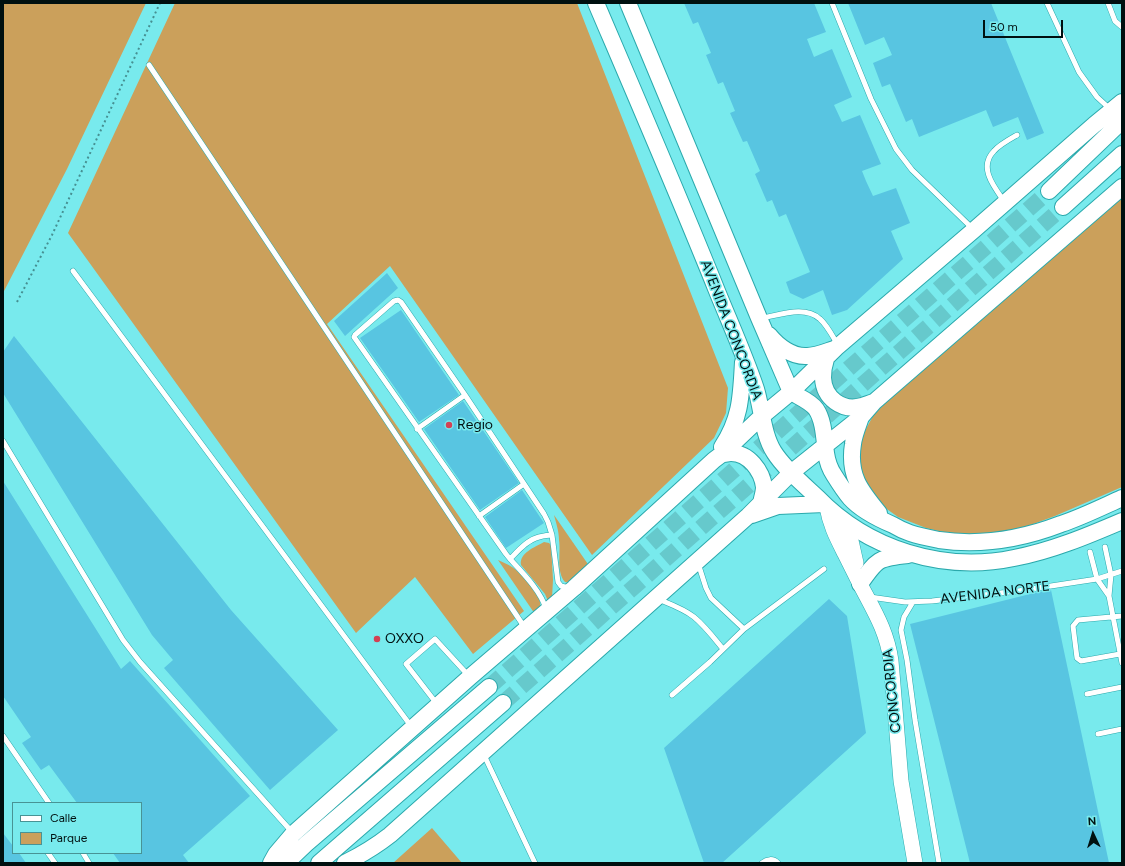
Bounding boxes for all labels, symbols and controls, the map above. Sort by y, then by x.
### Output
scale bar [985,12,1065,38]
text: 50 m [990,20,1018,34]
street label: AVENIDA CONCORDIA [697,258,765,402]
place label: Regio [457,417,493,433]
marker: Regio [444,420,454,430]
street label: AVENIDA NORTE [939,578,1051,608]
place label: OXXO [385,631,424,647]
marker: OXXO [372,634,382,644]
street label: CONCORDIA [879,648,905,734]
legend [12,802,142,854]
text: Calle [50,811,77,825]
north arrow [1073,814,1113,854]
text: N [1087,815,1097,828]
text: Parque [50,831,87,845]

